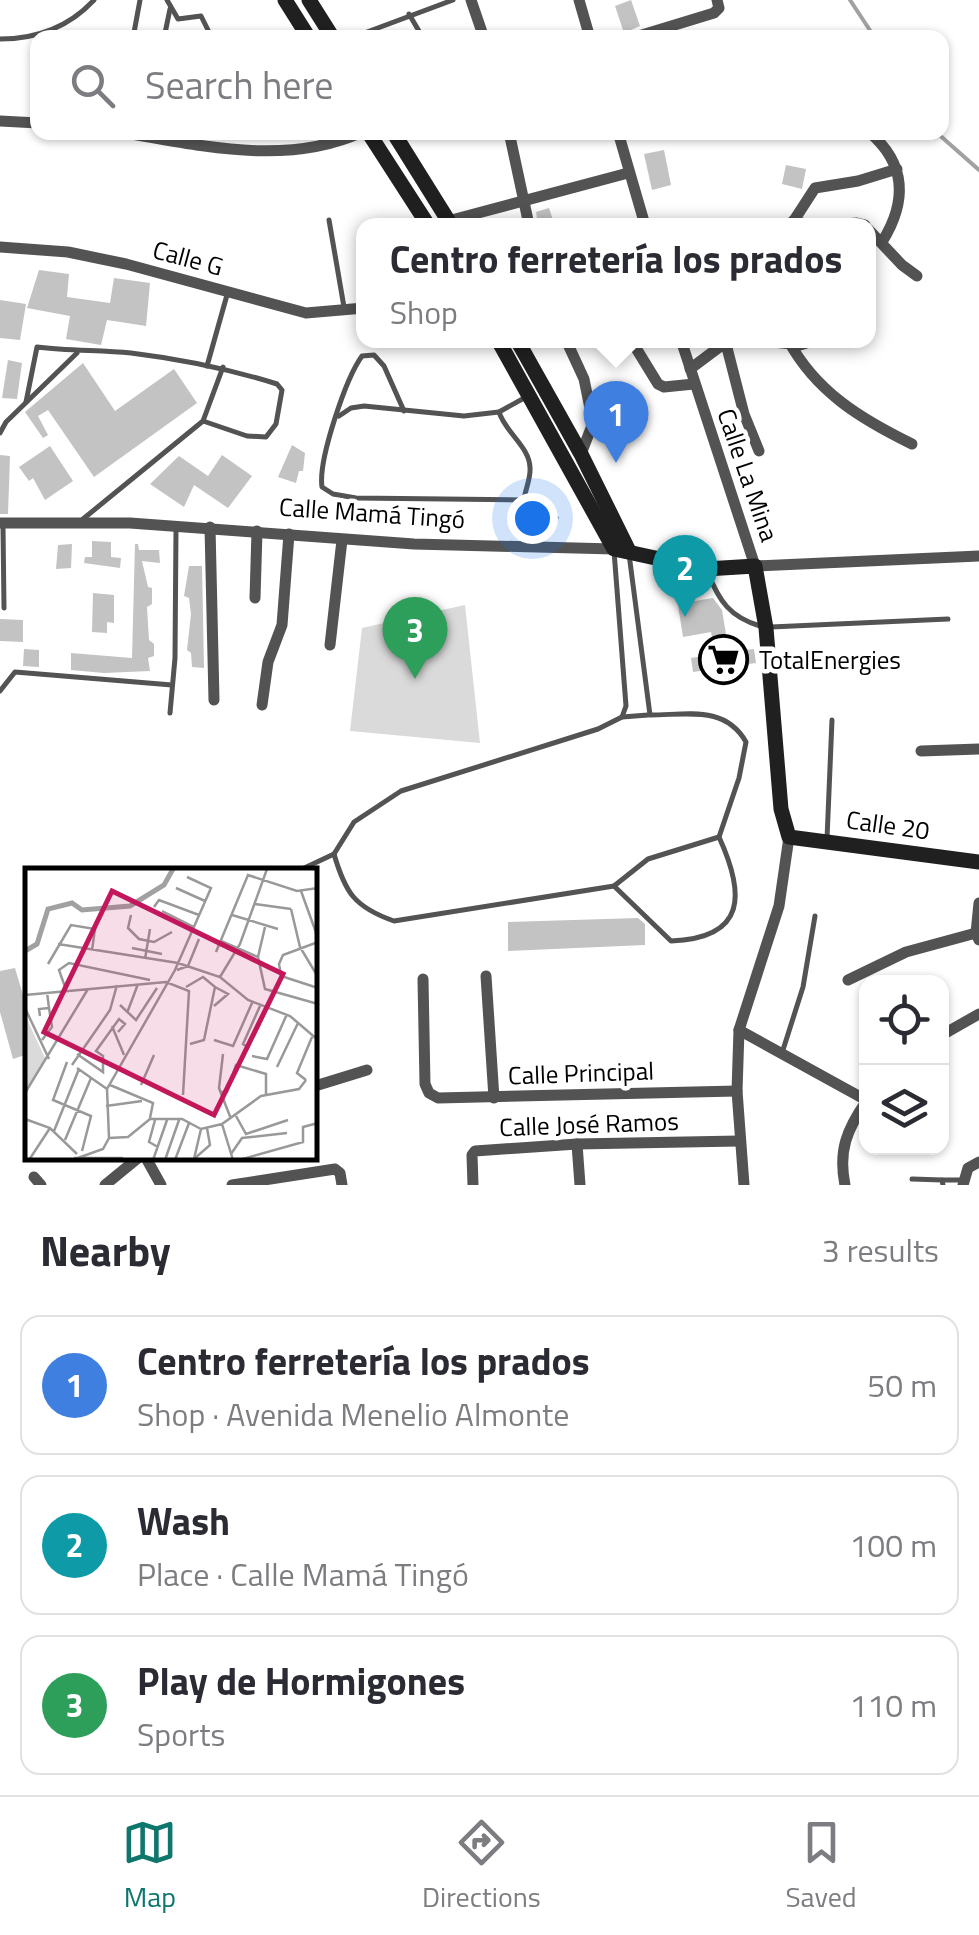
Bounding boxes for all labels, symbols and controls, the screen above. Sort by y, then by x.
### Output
search box [30,30,949,140]
text: Search here [145,56,333,114]
icon: search [65,58,120,113]
popup [356,218,876,348]
street label: Calle G [149,230,227,286]
text: Centro ferretería los prados [390,230,842,288]
text: Shop [390,288,458,336]
pin: 1 [584,380,648,463]
street label: Calle La Mina [708,403,789,547]
street label: Calle Mamá Tingó [278,488,466,538]
your location [507,493,558,544]
pin: 2 [652,534,718,617]
pin: 3 [382,596,448,679]
supermarket icon: TotalEnergies [698,634,750,686]
place label: TotalEnergies [759,641,901,679]
street label: Calle 20 [844,800,932,850]
inset map [25,868,318,1160]
map controls [859,975,949,1155]
button: locate [859,975,949,1065]
street label: Calle Principal [507,1051,655,1095]
button: layers [859,1065,949,1155]
street label: Calle José Ramos [499,1102,679,1146]
text: Nearby [40,1218,171,1282]
text: 3 results [822,1226,939,1274]
text: Centro ferretería los prados [137,1332,590,1390]
text: 1 [66,1361,83,1409]
text: 50 m [867,1361,937,1409]
text: Shop · Avenida Menelio Almonte [137,1390,569,1438]
text: Wash [137,1492,230,1550]
text: 2 [66,1521,83,1569]
text: 100 m [849,1521,937,1569]
text: Place · Calle Mamá Tingó [137,1550,469,1598]
text: Play de Hormigones [137,1652,465,1710]
text: 3 [66,1681,83,1729]
text: 110 m [849,1681,937,1729]
text: Sports [137,1710,225,1758]
tab: Map [122,1815,177,1918]
tab: Directions [422,1815,541,1918]
tab: Saved [785,1815,857,1918]

